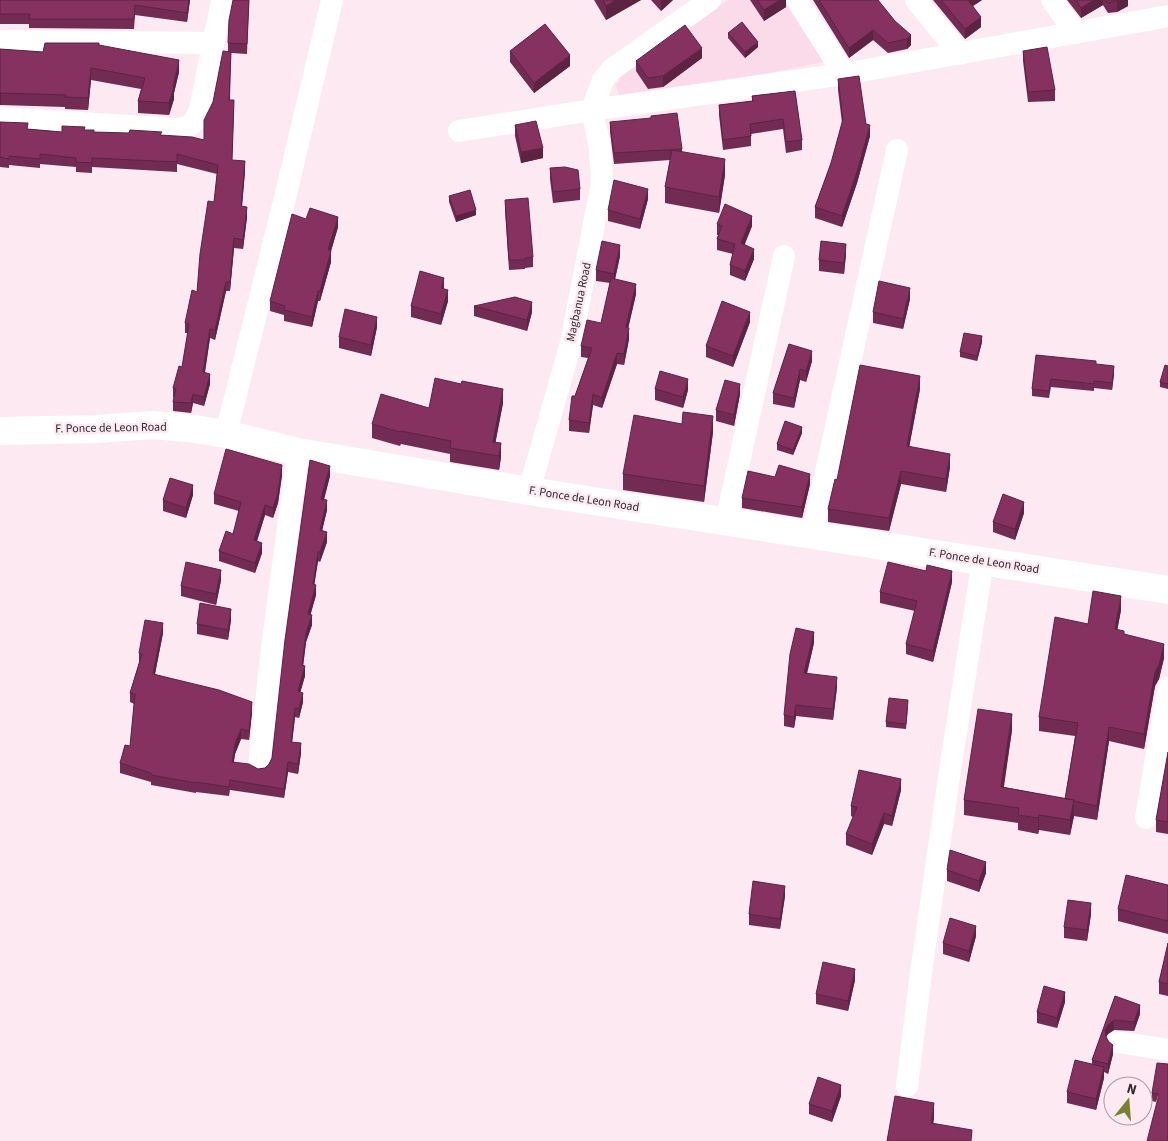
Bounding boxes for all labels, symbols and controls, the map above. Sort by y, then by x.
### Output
street label: Magbanua Road [562,261,596,343]
street label: F. Ponce de Leon Road [55,419,167,437]
street label: F. Ponce de Leon Road [528,482,640,516]
street label: F. Ponce de Leon Road [928,544,1040,578]
north arrow [1103,1076,1153,1126]
text: N [1124,1079,1139,1100]

